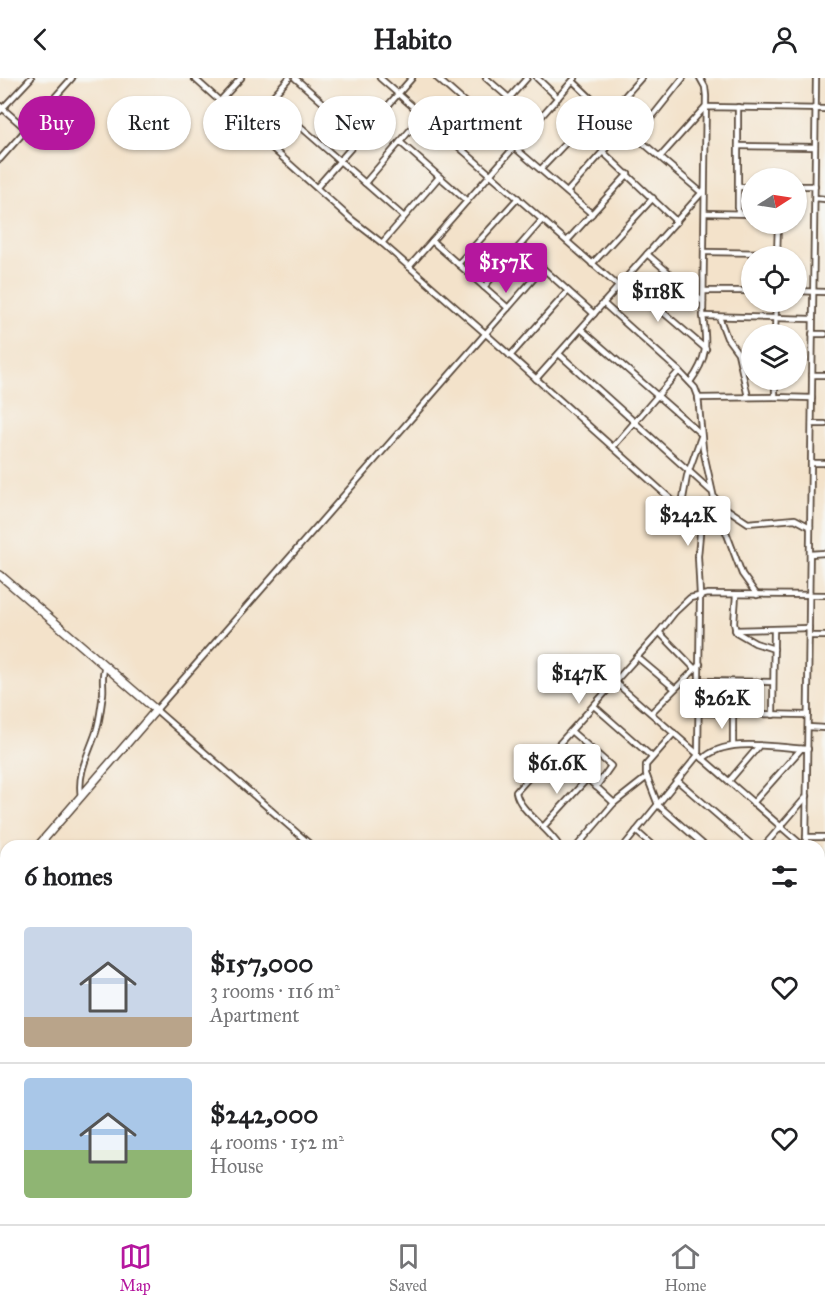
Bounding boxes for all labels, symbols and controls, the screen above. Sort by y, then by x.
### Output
icon: back [24,23,57,56]
text: Habito [373,23,452,56]
icon: person [768,23,801,56]
chip: Buy [18,96,95,150]
chip: Rent [107,96,191,150]
chip: Filters [203,96,302,150]
chip: New [314,96,396,150]
chip: Apartment [408,96,544,150]
chip: House [556,96,654,150]
north arrow [741,168,807,234]
map controls [741,168,807,390]
pin: $157K [464,243,548,294]
button: locate [741,246,807,312]
text: $157K [479,250,533,274]
pin: $118K [616,272,700,323]
text: $118K [632,279,684,303]
button: layers [741,324,807,390]
pin: $242K [646,496,730,547]
text: $242K [659,503,717,527]
pin: $147K [537,654,621,705]
text: $147K [551,661,607,685]
pin: $262K [680,679,764,730]
text: $262K [694,686,750,710]
pin: $61.6K [508,744,606,795]
text: $61.6K [528,751,586,775]
text: 6 homes [24,860,113,892]
icon: filters [768,860,801,893]
text: $157,000 [210,947,313,979]
icon: home [72,951,144,1023]
icon: heart [768,971,801,1004]
text: 3 rooms · 116 m² [210,979,340,1003]
text: Apartment [210,1003,299,1027]
text: $242,000 [210,1098,318,1130]
icon: home [72,1102,144,1174]
icon: heart [768,1122,801,1155]
text: 4 rooms · 152 m² [210,1130,344,1154]
text: House [210,1154,264,1178]
tab: Map [119,1240,152,1295]
tab: Saved [389,1240,427,1295]
tab: Home [664,1240,706,1295]

